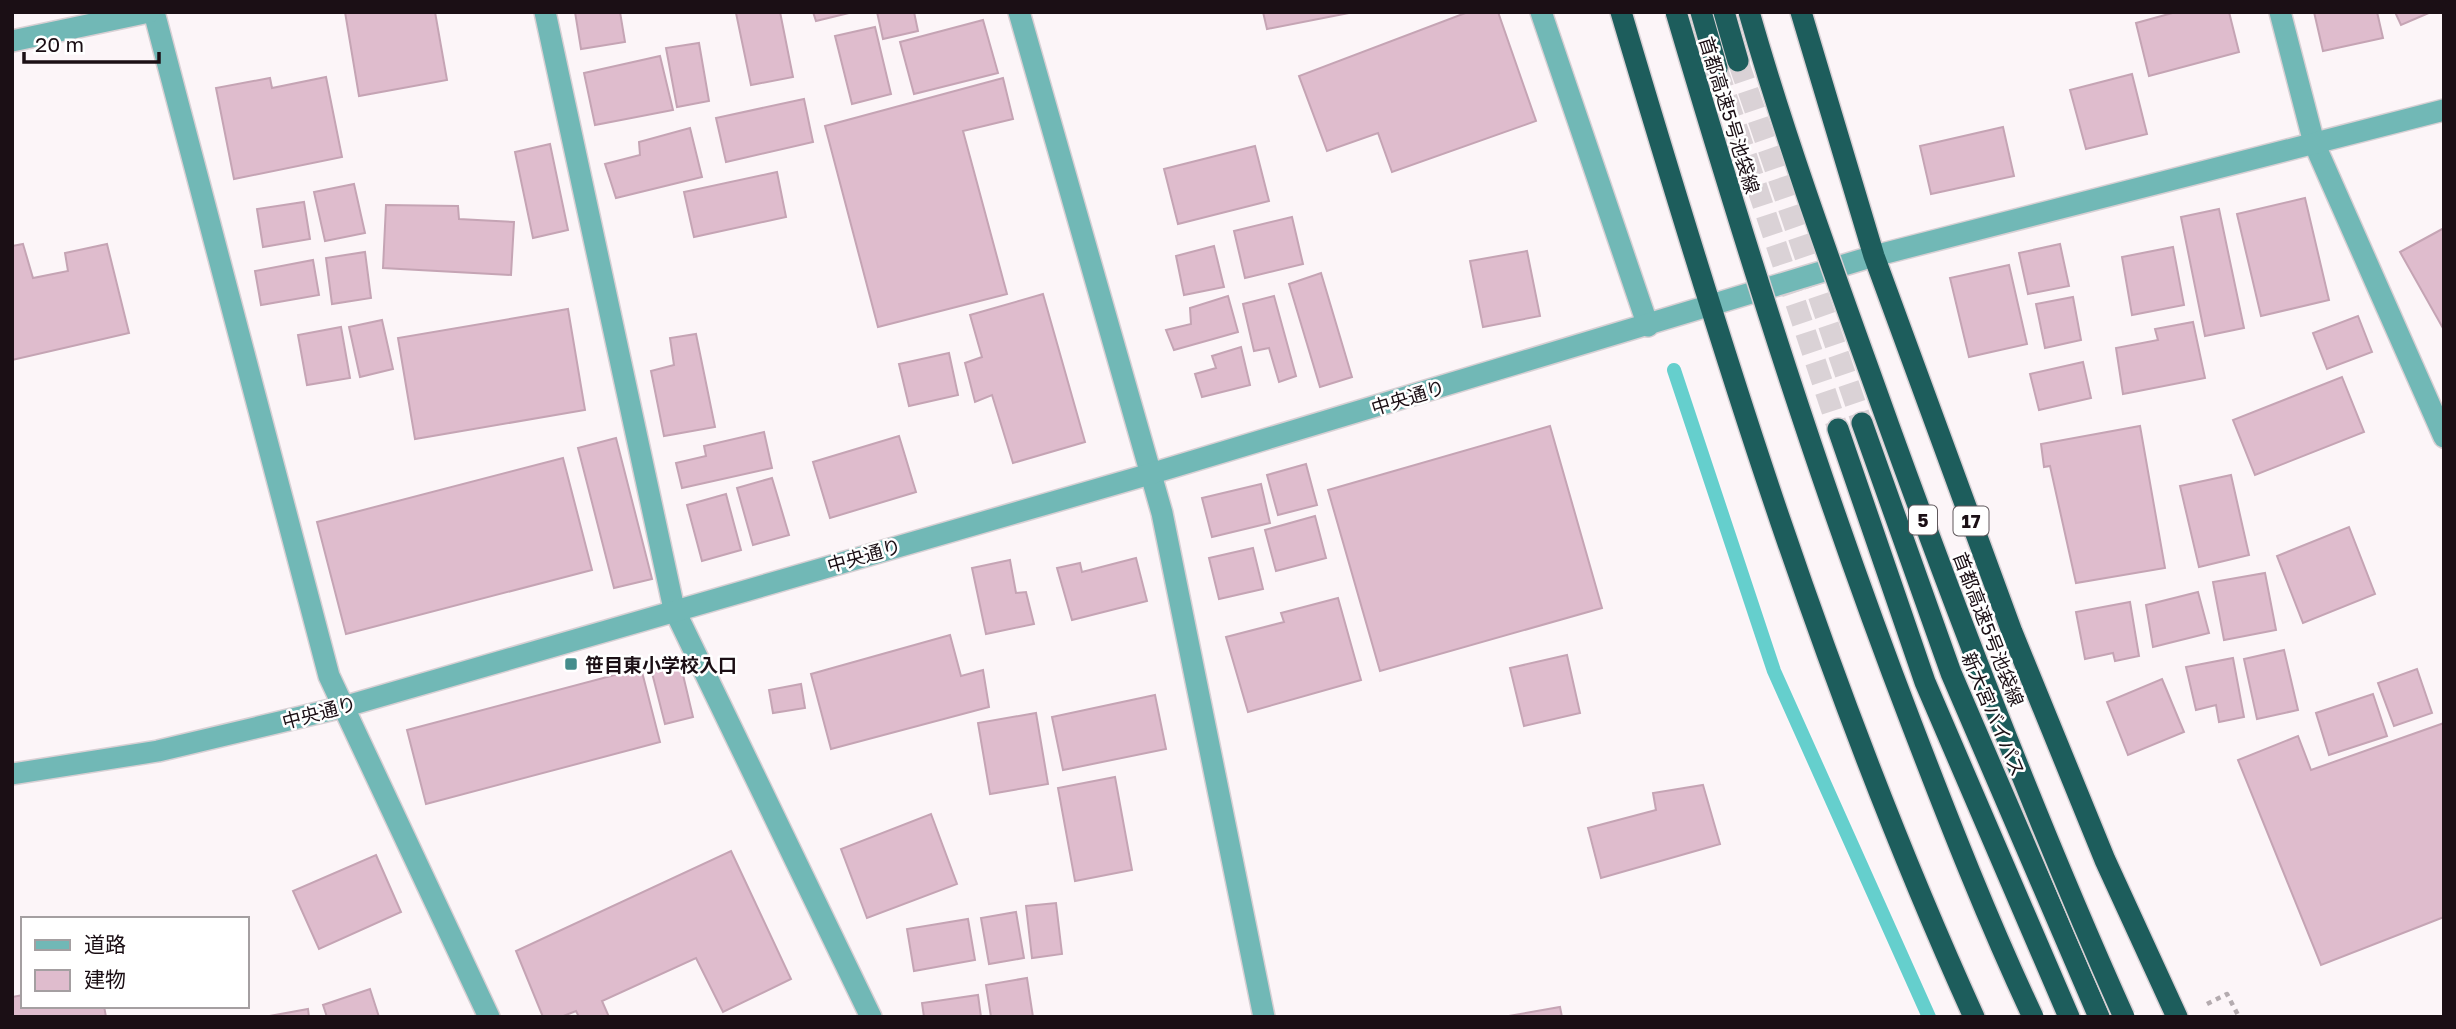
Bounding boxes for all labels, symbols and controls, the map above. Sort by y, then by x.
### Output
scale bar [24,21,159,65]
text: 20 m [35,31,84,57]
street label: 首都高速5号池袋線 [1695,34,1765,196]
street label: 中央通り [1368,375,1448,419]
road number: 5 [1909,506,1937,534]
road number: 17 [1954,506,1988,536]
street label: 中央通り [824,533,904,577]
street label: 首都高速5号池袋線 [1949,549,2029,709]
street label: 新大宮バイパス [1958,648,2030,780]
place label: 笹目東小学校入口 [585,653,737,676]
marker: 笹目東小学校入口 [563,656,579,672]
street label: 中央通り [279,691,359,733]
legend [21,917,248,1008]
text: 道路 [84,931,126,957]
text: 建物 [84,966,126,992]

